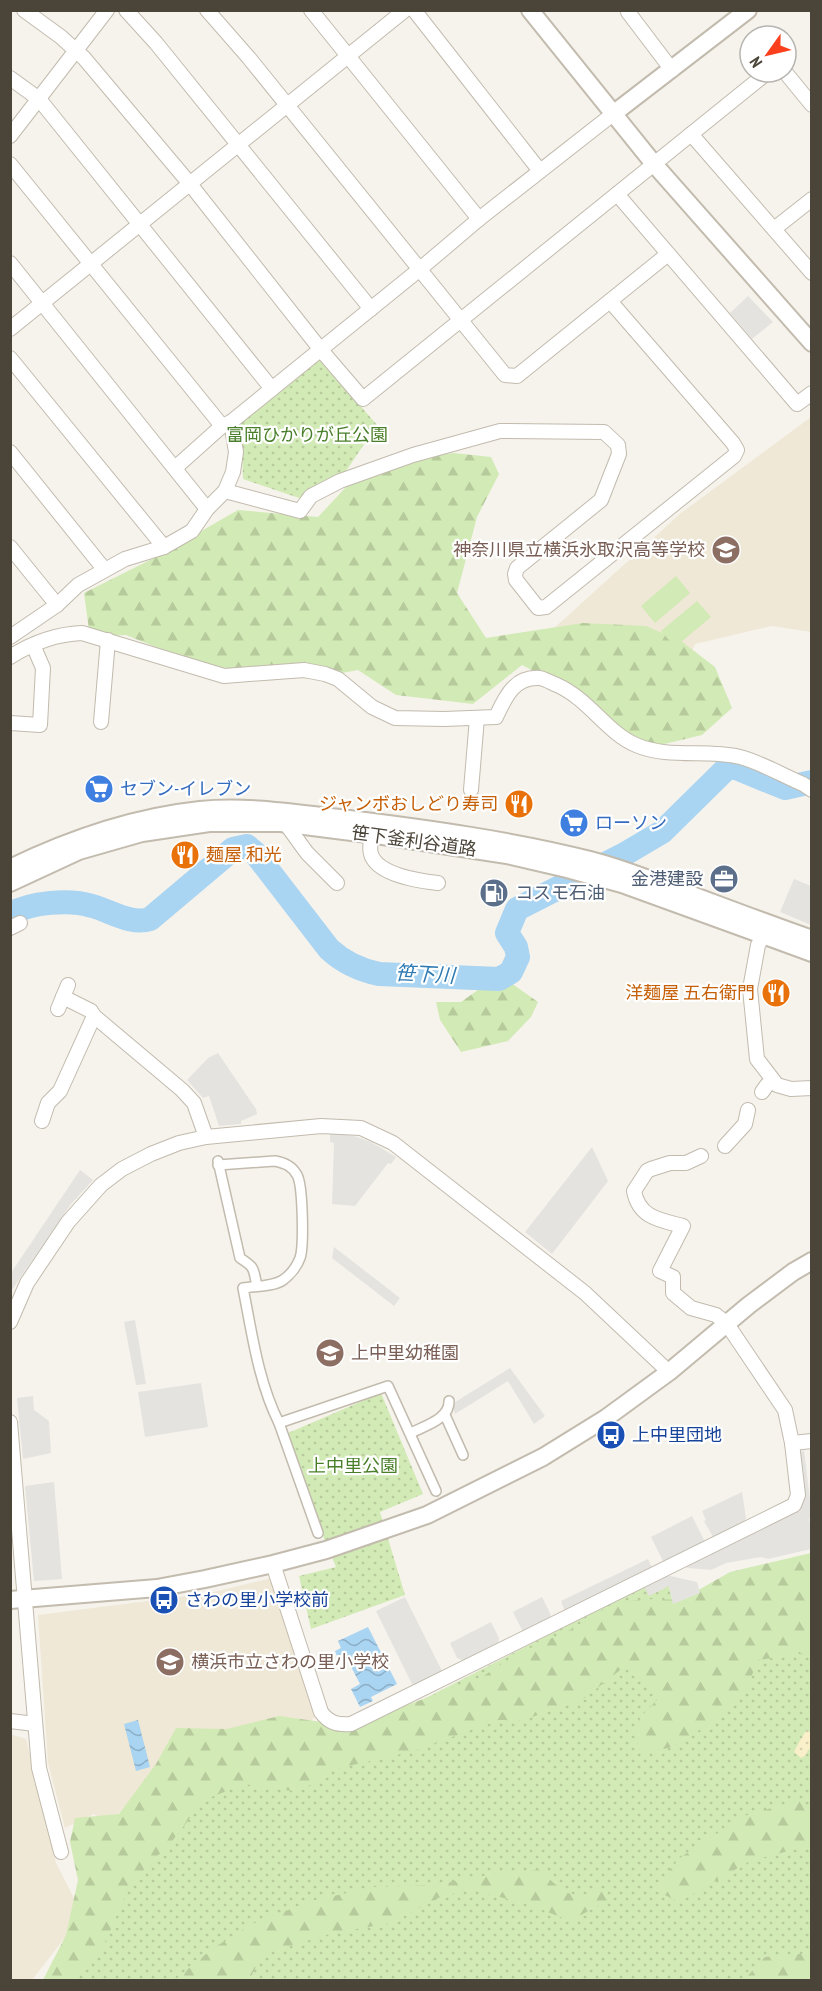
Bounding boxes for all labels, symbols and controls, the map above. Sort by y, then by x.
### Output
north arrow [738,24,798,84]
text: N [745,53,766,72]
park label: 富岡ひかりが丘公園 [226,423,388,446]
school or university icon: 神奈川県立横浜氷取沢高等学校 [710,534,742,566]
place label: 神奈川県立横浜氷取沢高等学校 [453,538,705,561]
supermarket icon: セブン-イレブン [83,773,115,805]
place label: セブン-イレブン [120,777,251,800]
restaurant icon: ジャンボおしどり寿司 [503,788,535,820]
place label: ジャンボおしどり寿司 [319,792,498,815]
supermarket icon: ローソン [558,807,590,839]
place label: ローソン [595,811,667,834]
street label: 笹下釜利谷道路 [350,820,478,861]
restaurant icon: 麺屋 和光 [169,839,201,871]
place label: 麺屋 和光 [206,843,282,866]
office icon: 金港建設 [708,863,740,895]
place label: 金港建設 [631,867,703,890]
fuel station icon: コスモ石油 [478,877,510,909]
place label: コスモ石油 [515,881,605,904]
water label: 笹下川 [394,959,458,989]
restaurant icon: 洋麺屋 五右衛門 [760,977,792,1009]
place label: 洋麺屋 五右衛門 [625,981,755,1004]
school or university icon: 上中里幼稚園 [314,1337,346,1369]
place label: 上中里幼稚園 [351,1341,459,1364]
bus stop icon: 上中里団地 [595,1419,627,1451]
place label: 上中里団地 [632,1423,722,1446]
park label: 上中里公園 [308,1454,398,1477]
bus stop icon: さわの里小学校前 [148,1584,180,1616]
place label: さわの里小学校前 [185,1588,329,1611]
school or university icon: 横浜市立さわの里小学校 [154,1646,186,1678]
place label: 横浜市立さわの里小学校 [191,1650,389,1673]

